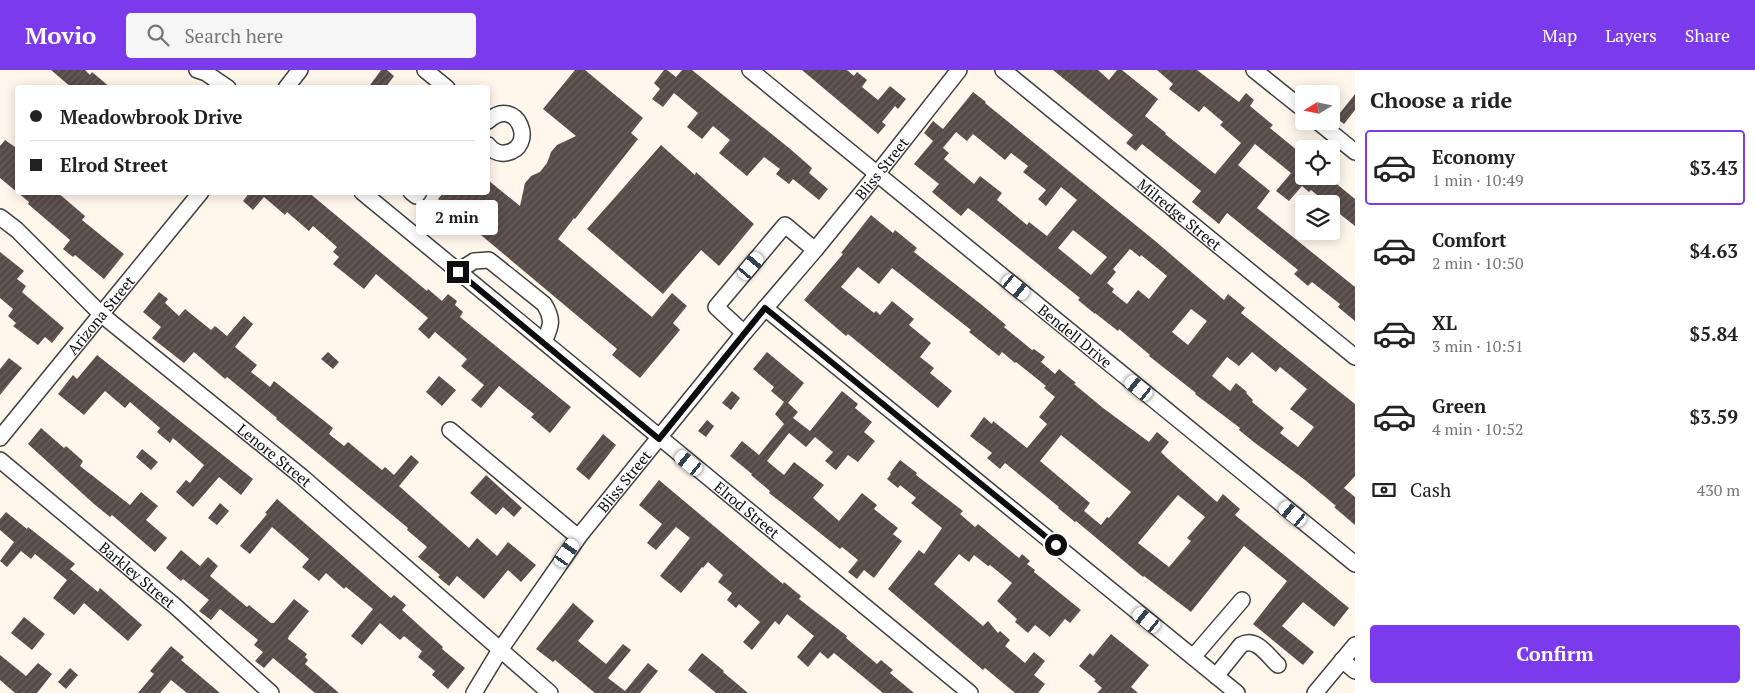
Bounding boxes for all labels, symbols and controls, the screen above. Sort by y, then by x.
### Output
search box [126,13,476,58]
text: Movio [25,19,96,51]
icon: search [144,21,172,49]
text: Search here [184,23,283,48]
text: Map [1542,23,1577,47]
text: Layers [1605,23,1657,47]
text: Share [1685,23,1730,47]
north arrow [1295,85,1340,130]
map controls [1295,85,1340,240]
text: Choose a ride [1370,85,1512,114]
text: Meadowbrook Drive [60,104,243,129]
street label: Bliss Street [850,132,913,204]
button: locate [1295,140,1340,185]
text: Economy [1432,144,1515,169]
icon: car [1372,145,1417,190]
text: Elrod Street [60,152,168,177]
text: $3.43 [1689,155,1738,180]
text: 1 min · 10:49 [1432,169,1524,191]
street label: Milredge Street [1134,174,1226,255]
button: layers [1295,195,1340,240]
callout: 2 min [417,200,499,234]
text: 2 min [435,206,479,228]
text: Comfort [1432,227,1507,252]
icon: car [1372,228,1417,273]
text: $4.63 [1689,238,1738,263]
car [735,250,766,282]
text: 2 min · 10:50 [1432,252,1524,274]
route end [447,261,469,283]
street label: Arizona Street [62,271,139,358]
car [999,272,1032,302]
street label: Bendell Drive [1034,299,1117,372]
text: XL [1432,310,1457,335]
icon: car [1372,311,1417,356]
text: $5.84 [1689,321,1738,346]
text: 3 min · 10:51 [1432,335,1524,357]
car [1122,373,1155,403]
text: Green [1432,393,1486,418]
icon: car [1372,394,1417,439]
text: $3.59 [1689,404,1738,429]
text: 4 min · 10:52 [1432,418,1524,440]
street label: Lenore Street [234,419,317,491]
street label: Bliss Street [593,445,656,516]
car [672,448,705,478]
street label: Elrod Street [710,476,784,543]
icon: cash [1370,476,1398,504]
text: Cash [1410,477,1451,502]
text: 430 m [1697,479,1740,501]
car [1276,499,1309,529]
route start [1045,534,1067,556]
car [552,536,581,570]
street label: Barkley Street [95,537,180,613]
car [1130,605,1163,635]
button: Confirm [1370,625,1740,683]

